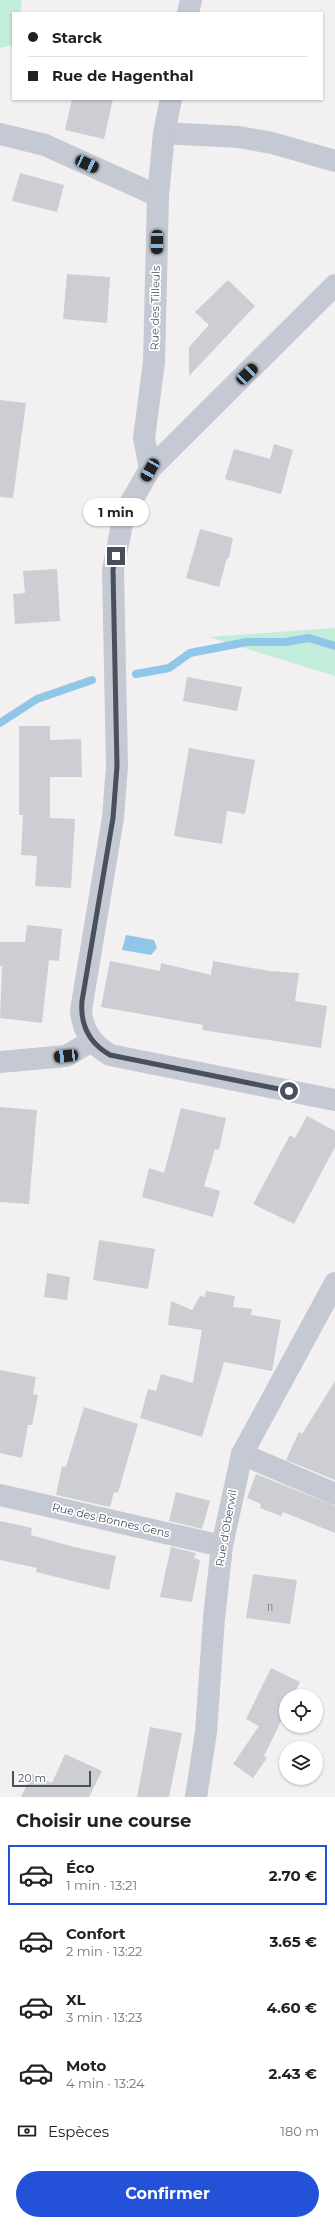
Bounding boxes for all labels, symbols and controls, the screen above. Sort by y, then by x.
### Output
text: Starck [52,28,102,47]
text: Rue de Hagenthal [52,66,194,85]
car [74,153,100,175]
car [151,230,163,254]
street label: Rue des Tilleuls [147,265,163,351]
car [234,361,260,387]
car [139,457,161,483]
callout: 1 min [83,498,149,526]
text: 1 min [98,504,134,520]
route end [107,547,125,565]
car [53,1049,79,1063]
route start [280,1082,298,1100]
street label: Rue d'Oberwil [212,1488,240,1568]
street label: Rue des Bonnes Gens [51,1500,172,1540]
house number: 11 [267,1602,273,1613]
map controls [279,1689,323,1785]
button: locate [279,1689,323,1733]
button: layers [279,1741,323,1785]
scale bar [12,1769,91,1788]
text: 20 m [18,1771,46,1785]
text: Choisir une course [16,1810,191,1832]
icon: car [18,1857,54,1893]
text: Éco [66,1858,95,1877]
text: 2.70 € [269,1866,317,1885]
text: 1 min · 13:21 [66,1877,137,1893]
icon: car [18,1923,54,1959]
text: Confort [66,1924,126,1943]
text: 3.65 € [269,1932,317,1951]
text: 2 min · 13:22 [66,1943,143,1959]
icon: car [18,1989,54,2025]
text: XL [66,1990,85,2009]
text: 4.60 € [266,1998,317,2017]
text: 3 min · 13:23 [66,2009,142,2025]
icon: car [18,2055,54,2091]
text: Moto [66,2056,106,2075]
text: 2.43 € [269,2064,317,2083]
text: 4 min · 13:24 [66,2075,145,2091]
icon: cash [16,2120,38,2142]
text: Espèces [48,2122,109,2141]
text: 180 m [280,2123,319,2139]
button: Confirmer [16,2171,319,2217]

